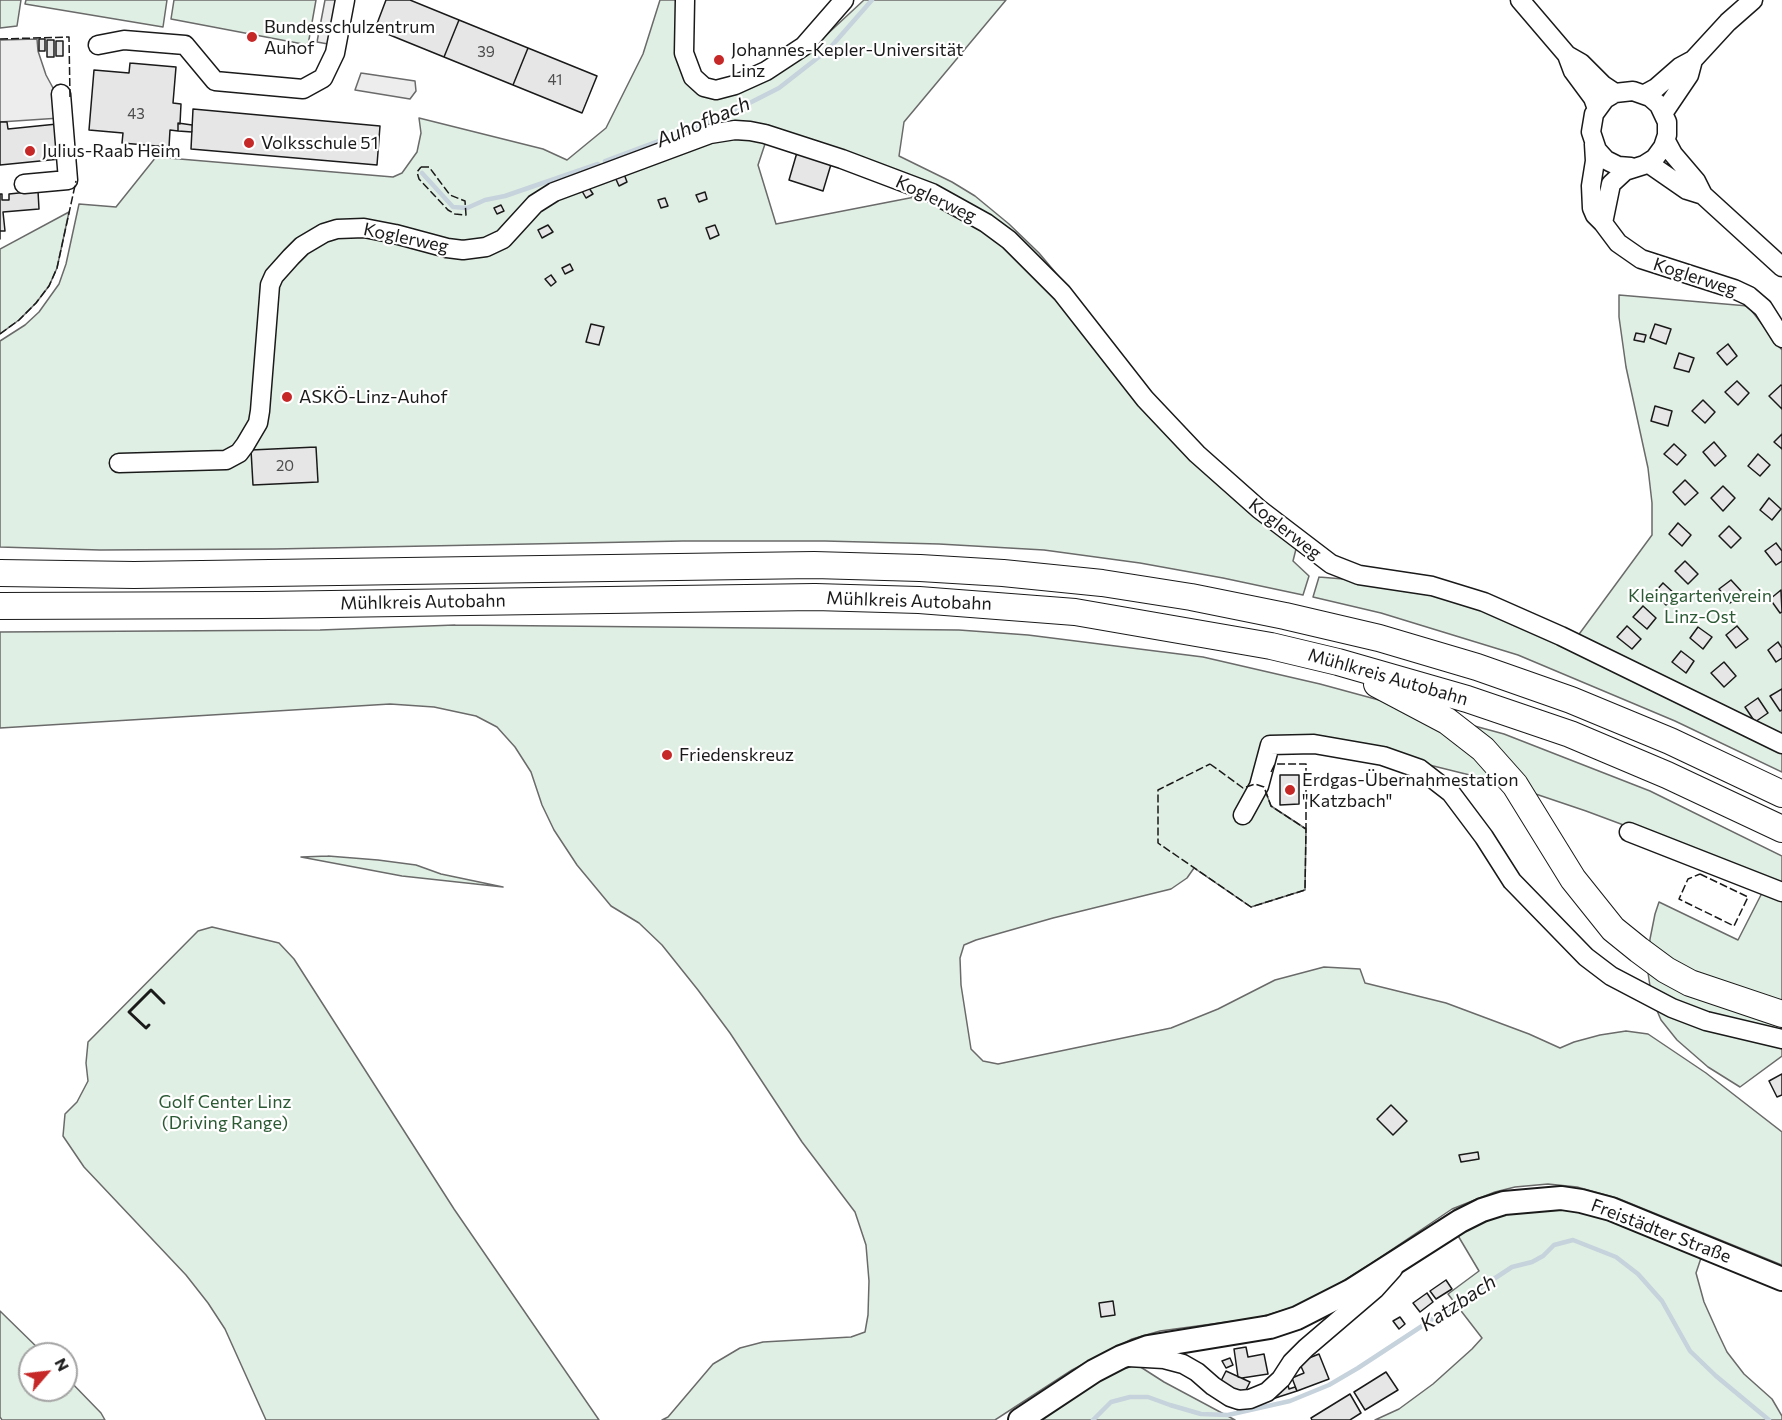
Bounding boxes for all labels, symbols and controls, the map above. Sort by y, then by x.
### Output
place label: Bundesschulzentrum Auhof [264,16,435,58]
marker: Bundesschulzentrum Auhof [245,30,259,44]
place label: Johannes-Kepler-Universität Linz [731,39,963,82]
house number: 39 [477,43,495,61]
marker: Johannes-Kepler-Universität Linz [712,53,726,67]
house number: 41 [548,71,562,89]
water label: Auhofbach [652,91,754,153]
house number: 43 [127,105,145,123]
place label: Volksschule 51 [261,132,378,154]
marker: Volksschule 51 [242,136,256,150]
place label: Julius-Raab Heim [42,140,181,162]
marker: Julius-Raab Heim [23,144,37,158]
street label: Koglerweg [892,171,980,227]
street label: Koglerweg [361,218,451,258]
street label: Koglerweg [1651,253,1739,301]
place label: ASKÖ-Linz-Auhof [299,386,448,408]
marker: ASKÖ-Linz-Auhof [280,390,294,404]
house number: 20 [276,457,294,475]
street label: Koglerweg [1244,494,1326,564]
park label: Kleingartenverein Linz-Ost [1628,585,1772,628]
street label: Mühlkreis Autobahn [826,587,992,615]
street label: Mühlkreis Autobahn [340,590,506,614]
street label: Mühlkreis Autobahn [1305,644,1471,710]
place label: Friedenskreuz [679,744,794,766]
marker: Friedenskreuz [660,748,674,762]
place label: Erdgas-Übernahmestation "Katzbach" [1302,769,1519,812]
marker: Erdgas-Übernahmestation "Katzbach" [1283,783,1297,797]
park label: Golf Center Linz (Driving Range) [159,1091,291,1134]
street label: Freistädter Straße [1588,1194,1734,1268]
water label: Katzbach [1416,1270,1500,1336]
north arrow [18,1342,78,1402]
text: N [51,1354,74,1374]

